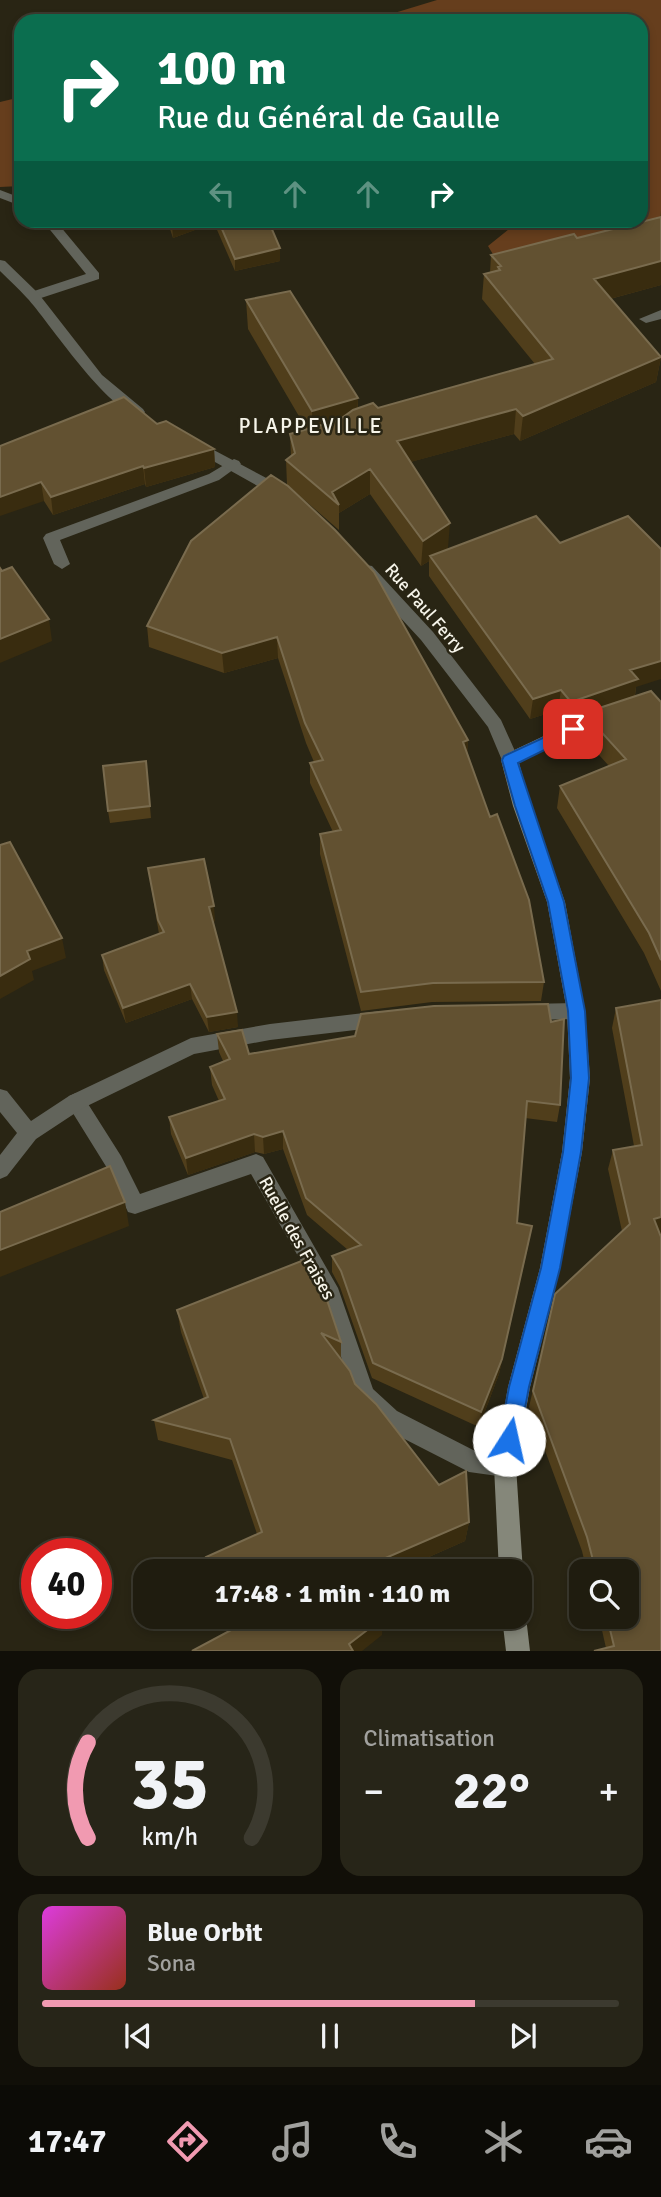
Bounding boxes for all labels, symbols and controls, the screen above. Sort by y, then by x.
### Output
text: 100 m [157,38,287,98]
icon: right [42,42,133,133]
text: Rue du Général de Gaulle [157,98,500,137]
icon: left [203,175,241,213]
icon: ahead [276,175,314,213]
icon: ahead [349,175,387,213]
icon: right [422,175,460,213]
district label: PLAPPEVILLE [239,413,383,439]
street label: Rue Paul Ferry [380,559,470,658]
pin [543,699,603,759]
icon: arrive [554,710,592,748]
street label: Ruelle des Fraises [254,1173,340,1303]
position arrow [472,1403,546,1477]
speed limit sign: 40 [21,1538,112,1629]
map controls [569,1559,639,1629]
button: search [569,1559,639,1629]
text: 17:48 · 1 min · 110 m [215,1578,450,1610]
text: Climatisation [364,1724,495,1753]
text: 35 [130,1741,209,1830]
text: 22° [453,1759,530,1823]
text: − [364,1768,384,1815]
text: + [598,1768,619,1815]
text: km/h [141,1821,198,1852]
text: Blue Orbit [147,1917,263,1949]
text: Sona [147,1949,196,1978]
icon: previous [119,2017,157,2055]
icon: pause [311,2017,349,2055]
icon: next [504,2017,542,2055]
icon: directions [163,2117,212,2166]
icon: music [268,2117,317,2166]
icon: phone [373,2117,422,2166]
icon: climate [479,2117,528,2166]
icon: car [584,2117,633,2166]
text: 17:47 [28,2122,107,2161]

